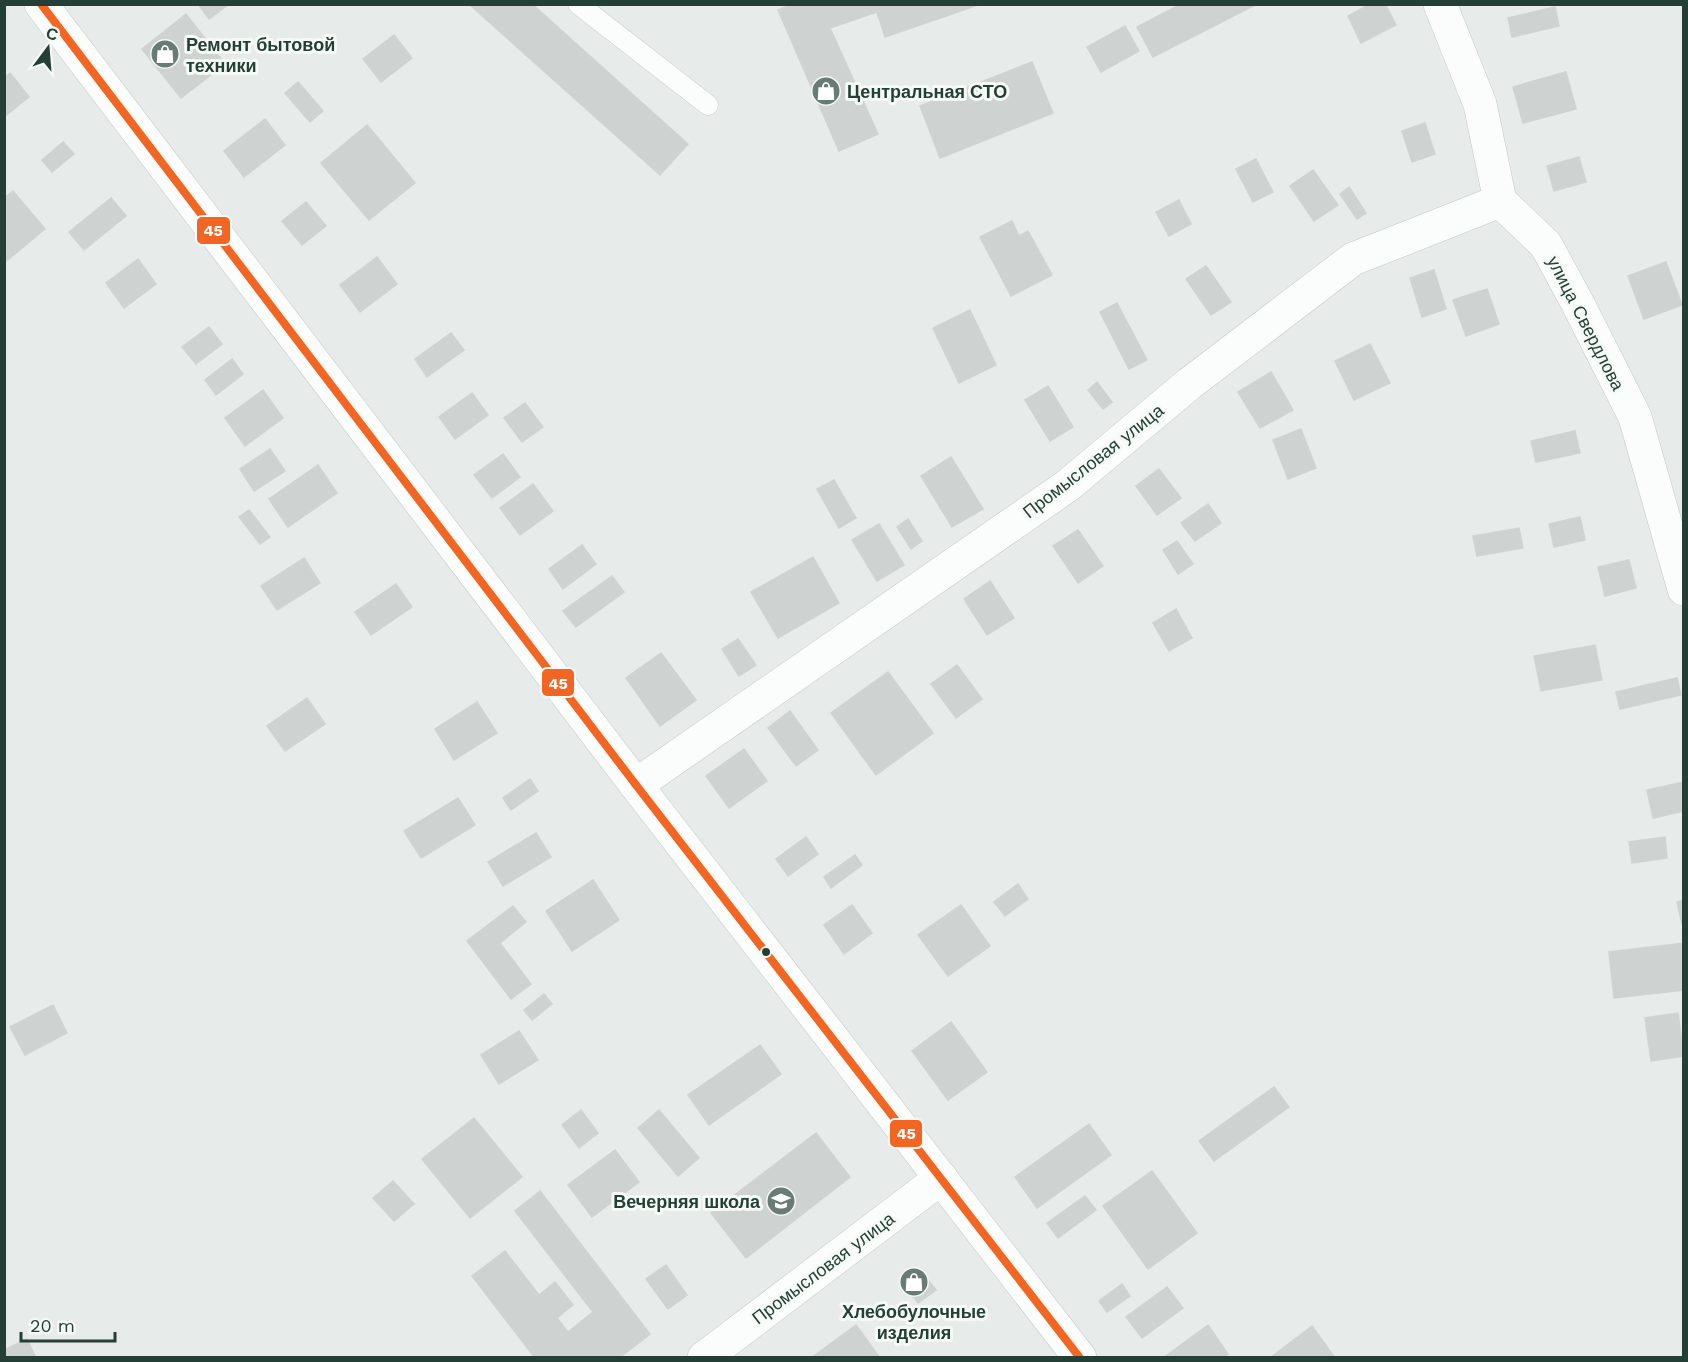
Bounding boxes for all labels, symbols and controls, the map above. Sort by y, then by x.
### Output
north arrow [18,18,78,78]
text: С [44,23,61,45]
place label: Ремонт бытовой техники [186,34,335,76]
shop icon: Ремонт бытовой техники [149,38,181,70]
shop icon: Центральная СТО [810,75,842,107]
place label: Центральная СТО [847,81,1007,102]
line badge: 45 [196,216,231,245]
text: 45 [203,221,223,240]
street label: улица Свердлова [1543,252,1629,395]
street label: Промысловая улица [1018,399,1168,522]
line badge: 45 [541,668,575,697]
text: 45 [548,674,568,693]
unlabelled marker [760,946,772,958]
line badge: 45 [889,1119,923,1148]
text: 45 [896,1124,916,1143]
school or university icon: Вечерняя школа [765,1185,797,1217]
place label: Вечерняя школа [613,1191,761,1212]
street label: Промысловая улица [748,1207,899,1328]
shop icon: Хлебобулочные изделия [898,1266,930,1298]
place label: Хлебобулочные изделия [842,1301,986,1343]
scale bar [21,1305,116,1343]
text: 20 m [30,1315,75,1336]

